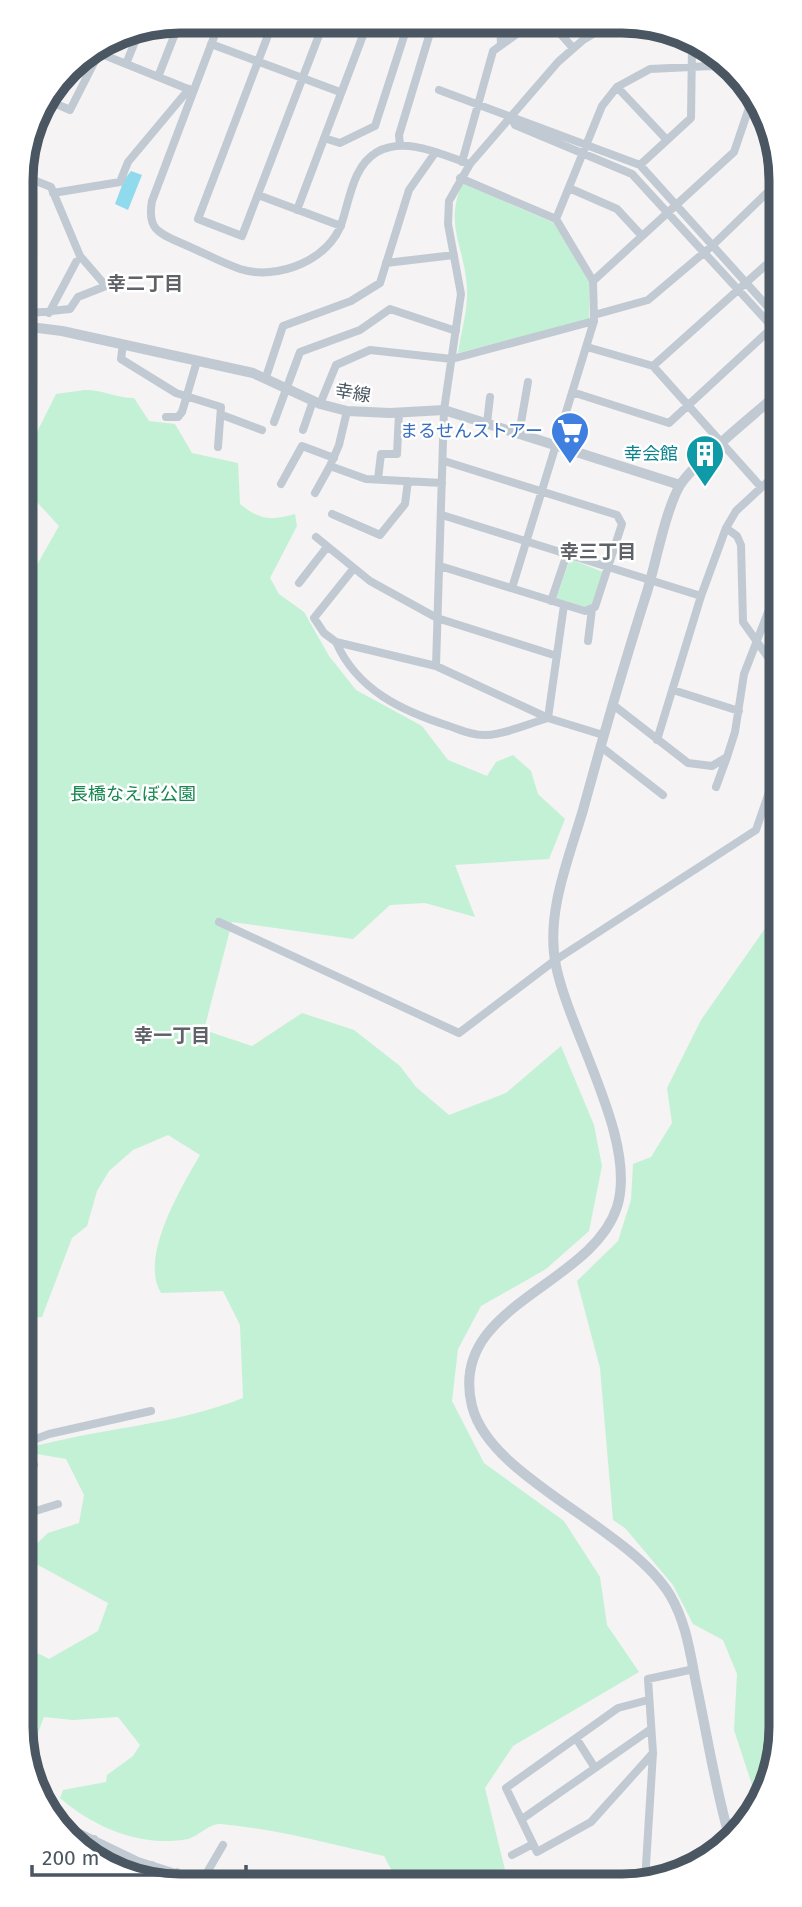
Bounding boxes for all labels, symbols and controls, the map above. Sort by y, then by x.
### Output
district label: 幸二丁目 [107,272,183,295]
street label: 幸線 [334,379,372,407]
supermarket icon: まるせんストアー [549,410,591,465]
place label: まるせんストアー [400,420,543,442]
building icon: 幸会館 [684,433,726,488]
place label: 幸会館 [624,443,678,465]
district label: 幸三丁目 [560,540,636,563]
park label: 長橋なえぼ公園 [70,783,196,805]
district label: 幸一丁目 [134,1024,210,1047]
scale bar [32,1834,245,1878]
text: 200 m [42,1845,99,1871]

